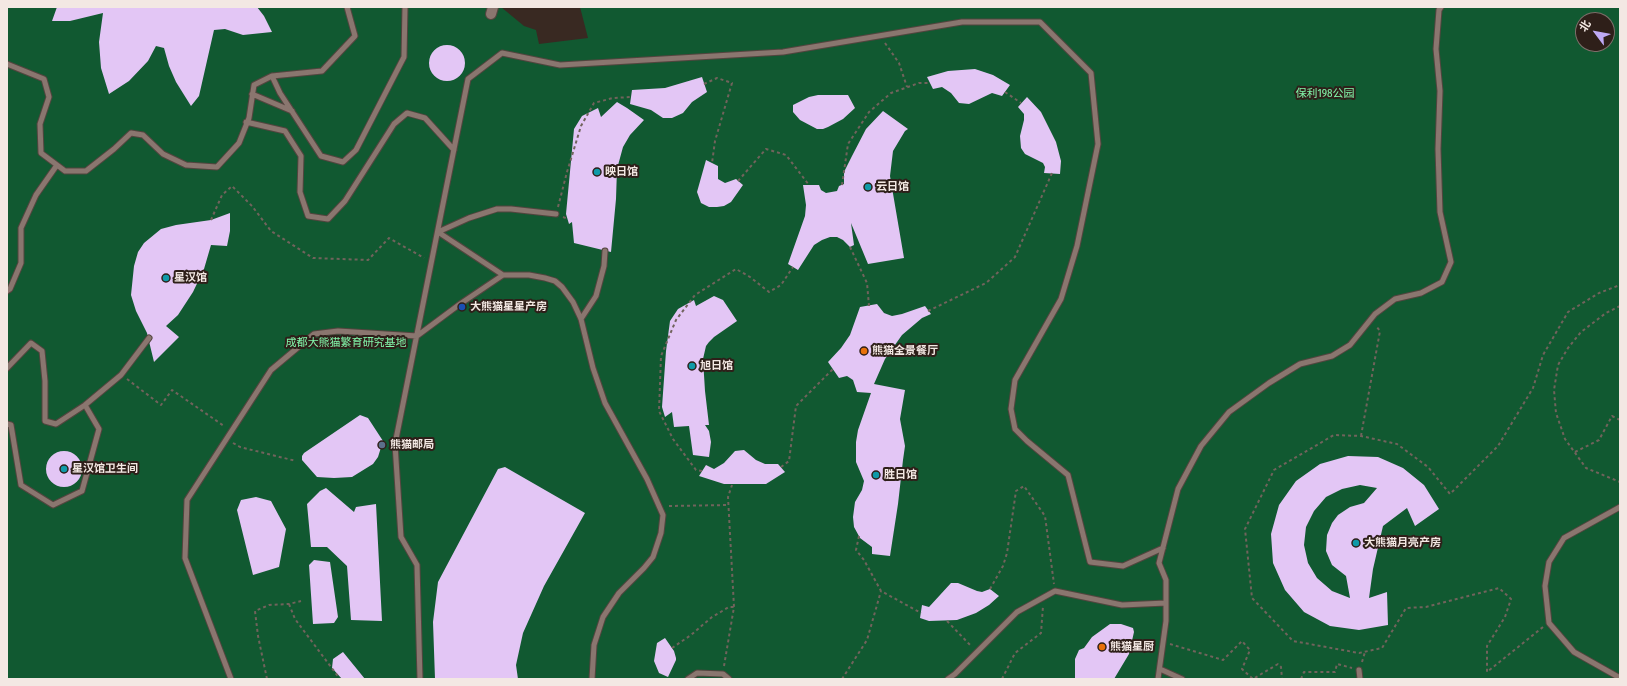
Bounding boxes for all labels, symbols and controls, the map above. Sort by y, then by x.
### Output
north arrow [1575,12,1615,52]
text: 北 [1577,18,1594,34]
park label: 保利198公园 [1295,87,1355,101]
place label: 映日馆 [605,165,638,179]
marker: 映日馆 [592,167,602,177]
place label: 云日馆 [876,180,909,194]
marker: 云日馆 [863,182,873,192]
place label: 星汉馆 [174,271,207,285]
marker: 星汉馆 [161,273,171,283]
place label: 大熊猫星星产房 [470,300,547,314]
marker: 大熊猫星星产房 [457,302,467,312]
park label: 成都大熊猫繁育研究基地 [286,336,406,350]
place label: 熊猫全景餐厅 [872,344,938,358]
marker: 熊猫全景餐厅 [859,346,869,356]
place label: 旭日馆 [700,359,733,373]
marker: 旭日馆 [687,361,697,371]
place label: 熊猫邮局 [390,438,434,452]
marker: 熊猫邮局 [377,440,387,450]
place label: 星汉馆卫生间 [72,462,138,476]
marker: 星汉馆卫生间 [59,464,69,474]
place label: 胜日馆 [884,468,917,482]
marker: 胜日馆 [871,470,881,480]
place label: 大熊猫月亮产房 [1364,536,1441,550]
marker: 大熊猫月亮产房 [1351,538,1361,548]
place label: 熊猫星厨 [1110,640,1154,654]
marker: 熊猫星厨 [1097,642,1107,652]

